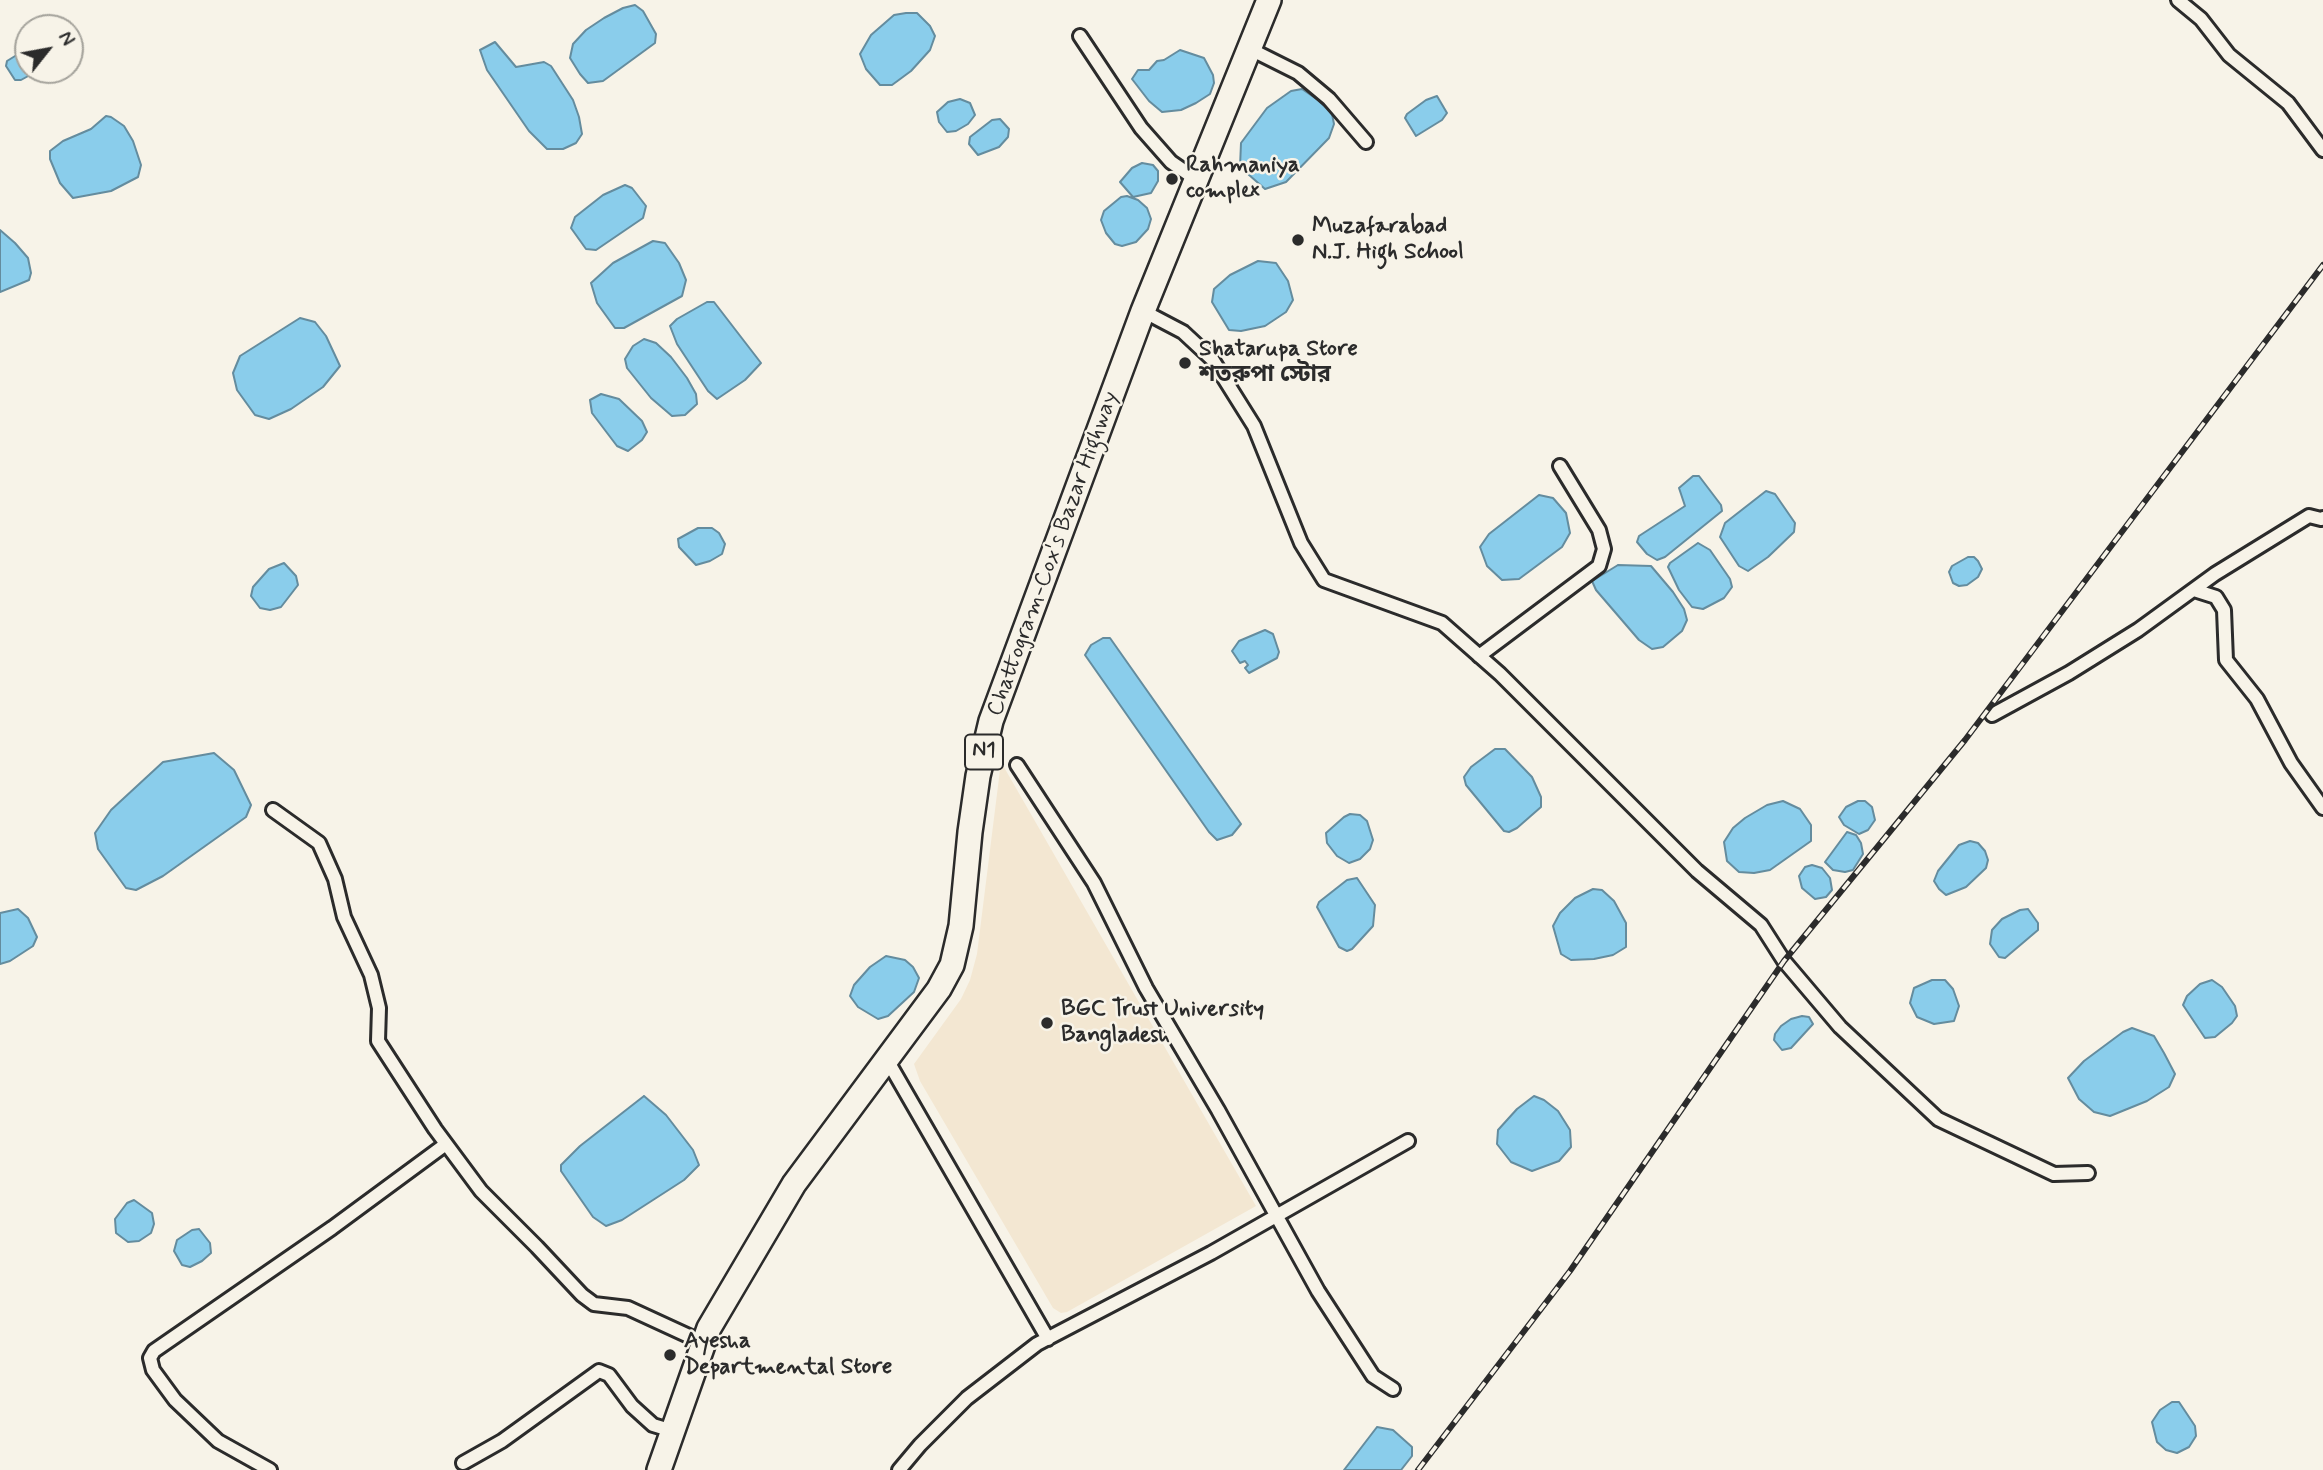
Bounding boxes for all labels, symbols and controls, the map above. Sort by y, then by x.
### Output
north arrow [14,14,84,84]
text: N [52,27,80,51]
place label: Rahmaniya complex [1186,152,1300,206]
marker: Rahmaniya complex [1164,171,1180,187]
place label: Muzafarabad N.J. High School [1312,213,1464,267]
marker: Muzafarabad N.J. High School [1290,232,1306,248]
place label: Shatarupa Store শতরুপা স্টোর [1199,336,1358,390]
marker: Shatarupa Store শতরুপা স্টোর [1177,355,1193,371]
street label: Chattogram-Cox's Bazar Highway [982,388,1126,720]
road number: N1 [965,734,1003,770]
place label: BGC Trust University Bangladesh [1061,996,1264,1050]
marker: BGC Trust University Bangladesh [1039,1015,1055,1031]
place label: Ayesha Departmental Store [684,1328,892,1382]
marker: Ayesha Departmental Store [662,1347,678,1363]

